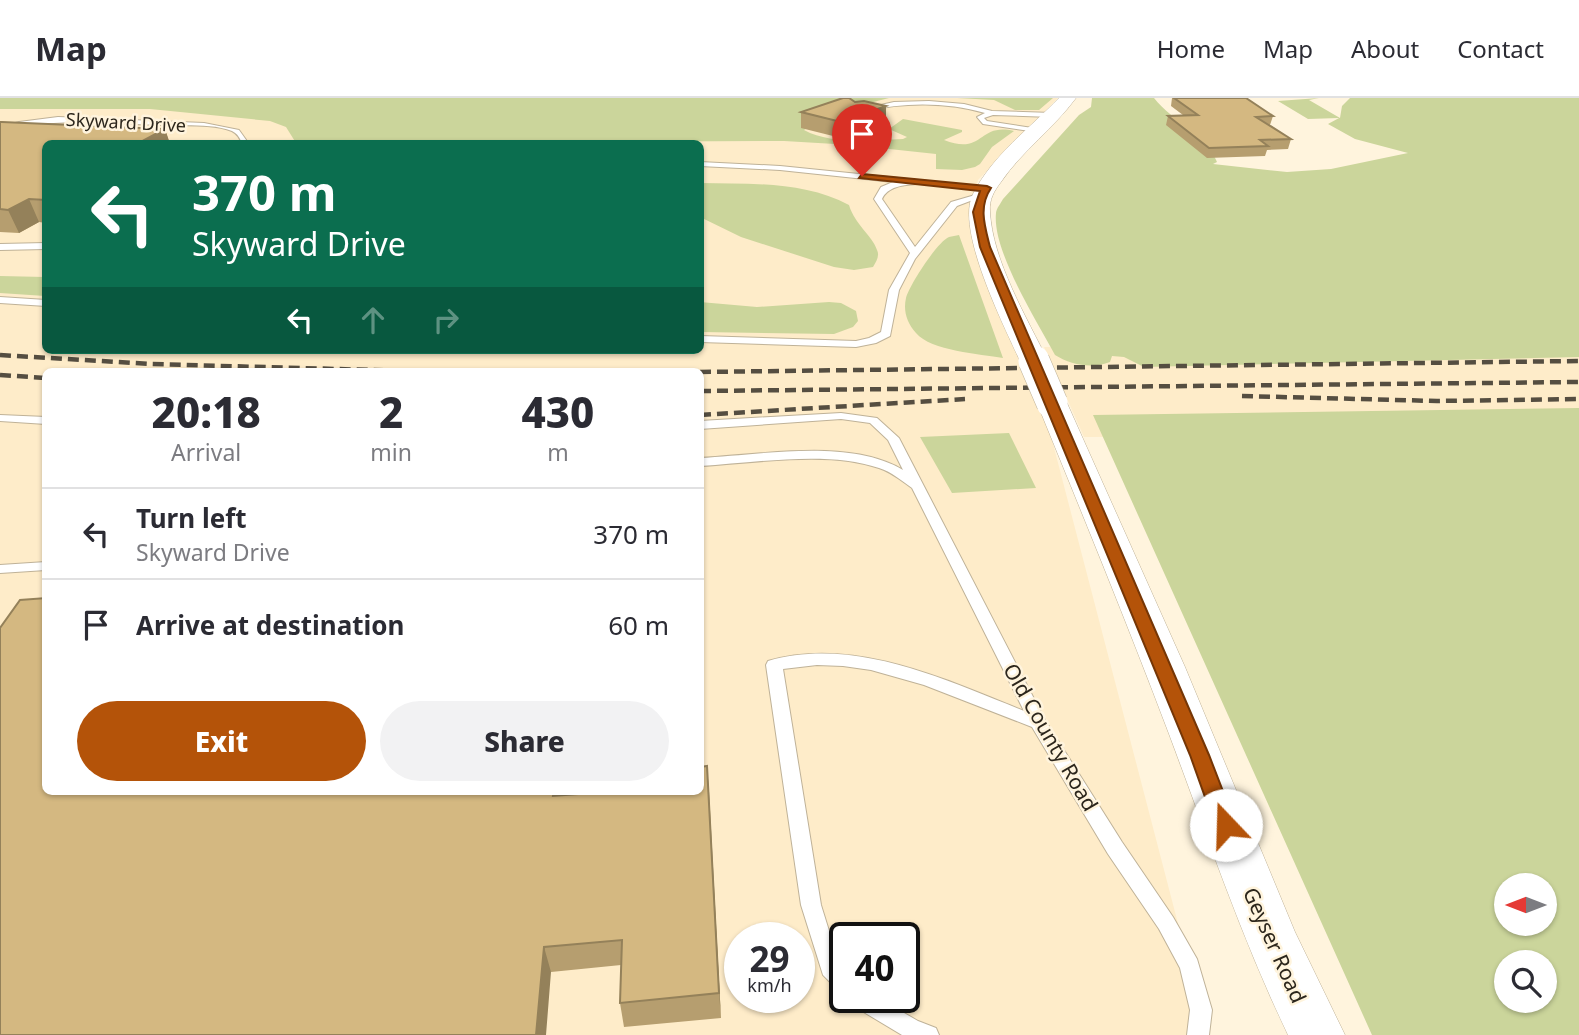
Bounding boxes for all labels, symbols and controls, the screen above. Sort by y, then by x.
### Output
text: Map [35,26,107,71]
text: Home [1157,32,1225,65]
text: Map [1263,32,1313,65]
text: About [1351,32,1419,65]
text: Contact [1457,32,1544,65]
pin [832,104,892,176]
street label: Skyward Drive [65,107,187,137]
icon: arrive [843,115,881,153]
text: 370 m [192,159,337,225]
icon: left [77,168,168,259]
text: Skyward Drive [192,222,406,265]
icon: left [281,301,319,339]
icon: ahead [354,301,392,339]
icon: right [427,301,465,339]
text: 20:18 [152,383,261,440]
text: 2 [379,383,403,440]
text: 430 [522,383,594,440]
text: Arrival [171,436,241,468]
text: min [370,436,412,468]
text: m [547,436,569,468]
text: Turn left [136,500,247,536]
icon: left [77,515,115,553]
text: 370 m [593,516,669,552]
text: Skyward Drive [136,536,290,568]
icon: arrive [77,606,115,644]
text: Arrive at destination [136,607,405,643]
text: 60 m [608,607,669,643]
street label: Old County Road [997,658,1105,816]
button: Exit [77,701,366,781]
button: Share [380,701,669,781]
position arrow [1189,788,1263,862]
north arrow [1494,873,1558,936]
map controls [1494,873,1557,1013]
street label: Geyser Road [1237,883,1313,1007]
speed limit sign: 40 [829,922,920,1013]
text: 29 [749,935,790,982]
button: search [1494,950,1557,1013]
text: km/h [747,973,792,997]

